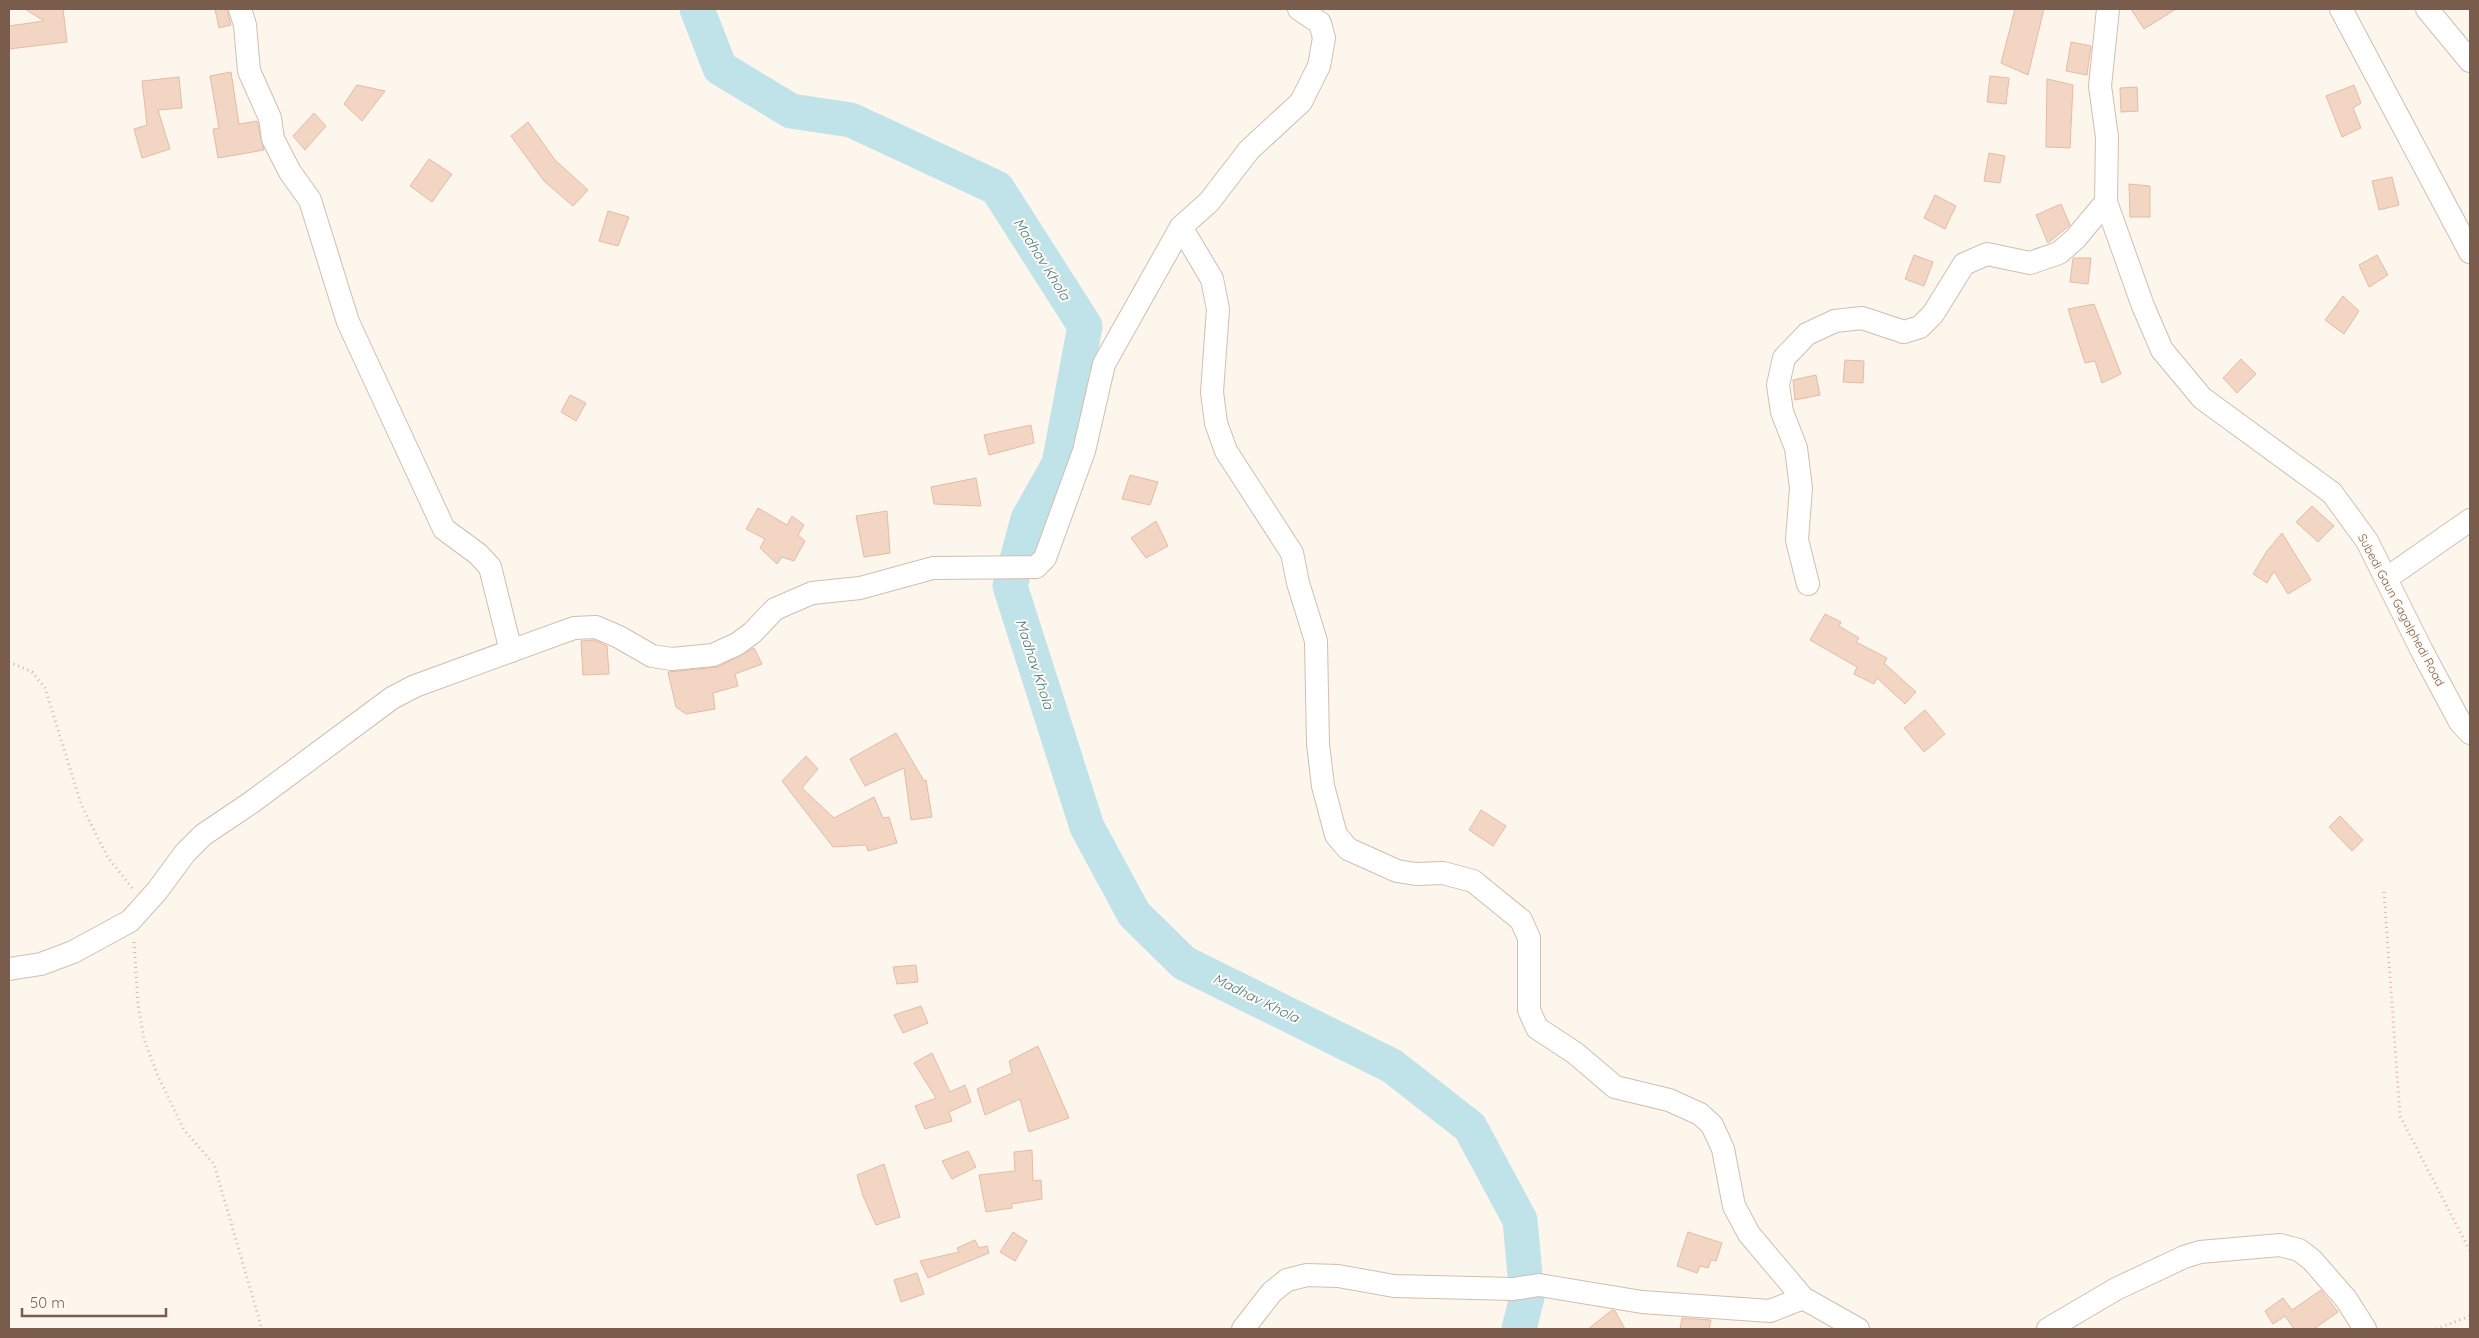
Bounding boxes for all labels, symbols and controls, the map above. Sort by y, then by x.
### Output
water label: Madhav Khola [1010,215,1075,305]
street label: Subedi Gaun Gagalphedi Road [2355,531,2448,689]
water label: Madhav Khola [1012,617,1058,713]
water label: Madhav Khola [1210,969,1303,1027]
scale bar [22,1286,166,1318]
text: 50 m [30,1293,65,1312]

